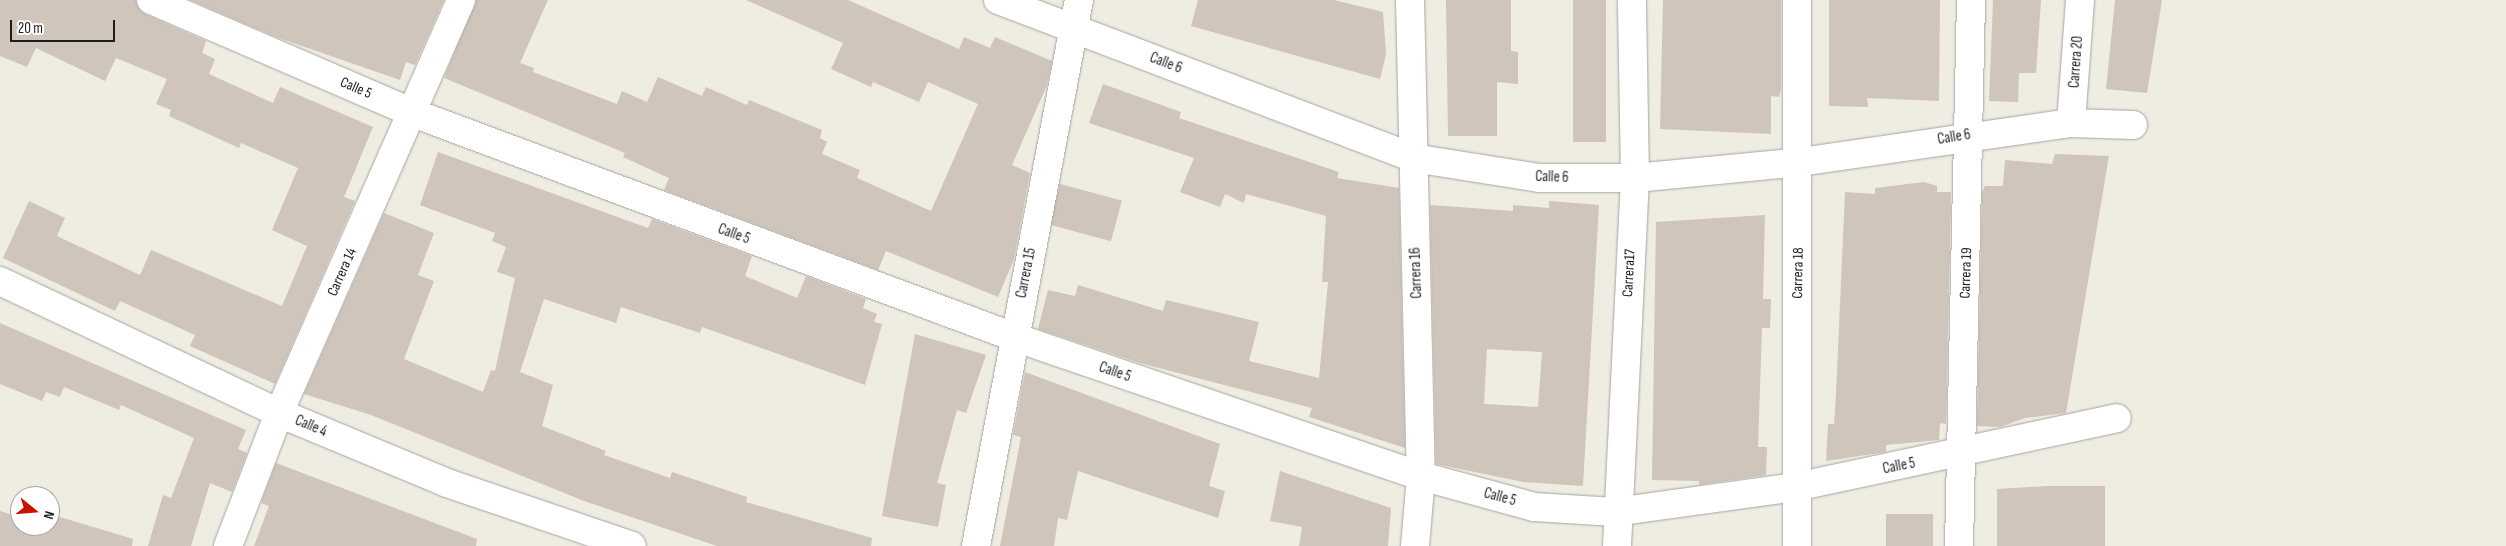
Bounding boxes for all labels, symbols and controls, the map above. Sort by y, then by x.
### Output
scale bar [12,10,118,42]
text: 20 m [18,19,43,38]
street label: Carrera 20 [2065,35,2087,89]
street label: Calle 6 [1147,49,1185,77]
street label: Calle 5 [337,73,375,103]
street label: Calle 6 [1936,126,1972,148]
street label: Calle 6 [1535,167,1569,187]
street label: Calle 5 [716,220,752,248]
street label: Carrera 14 [323,245,361,299]
street label: Carrera 15 [1012,246,1040,300]
street label: Carrera 16 [1406,247,1426,299]
street label: Carrera 18 [1789,247,1807,299]
street label: Carrera 19 [1956,247,1976,299]
street label: Carrera17 [1619,248,1639,298]
street label: Calle 5 [1097,358,1133,386]
street label: Calle 4 [292,411,330,441]
street label: Calle 5 [1881,454,1917,478]
street label: Calle 5 [1482,484,1518,510]
north arrow [10,486,60,536]
text: N [40,509,58,521]

